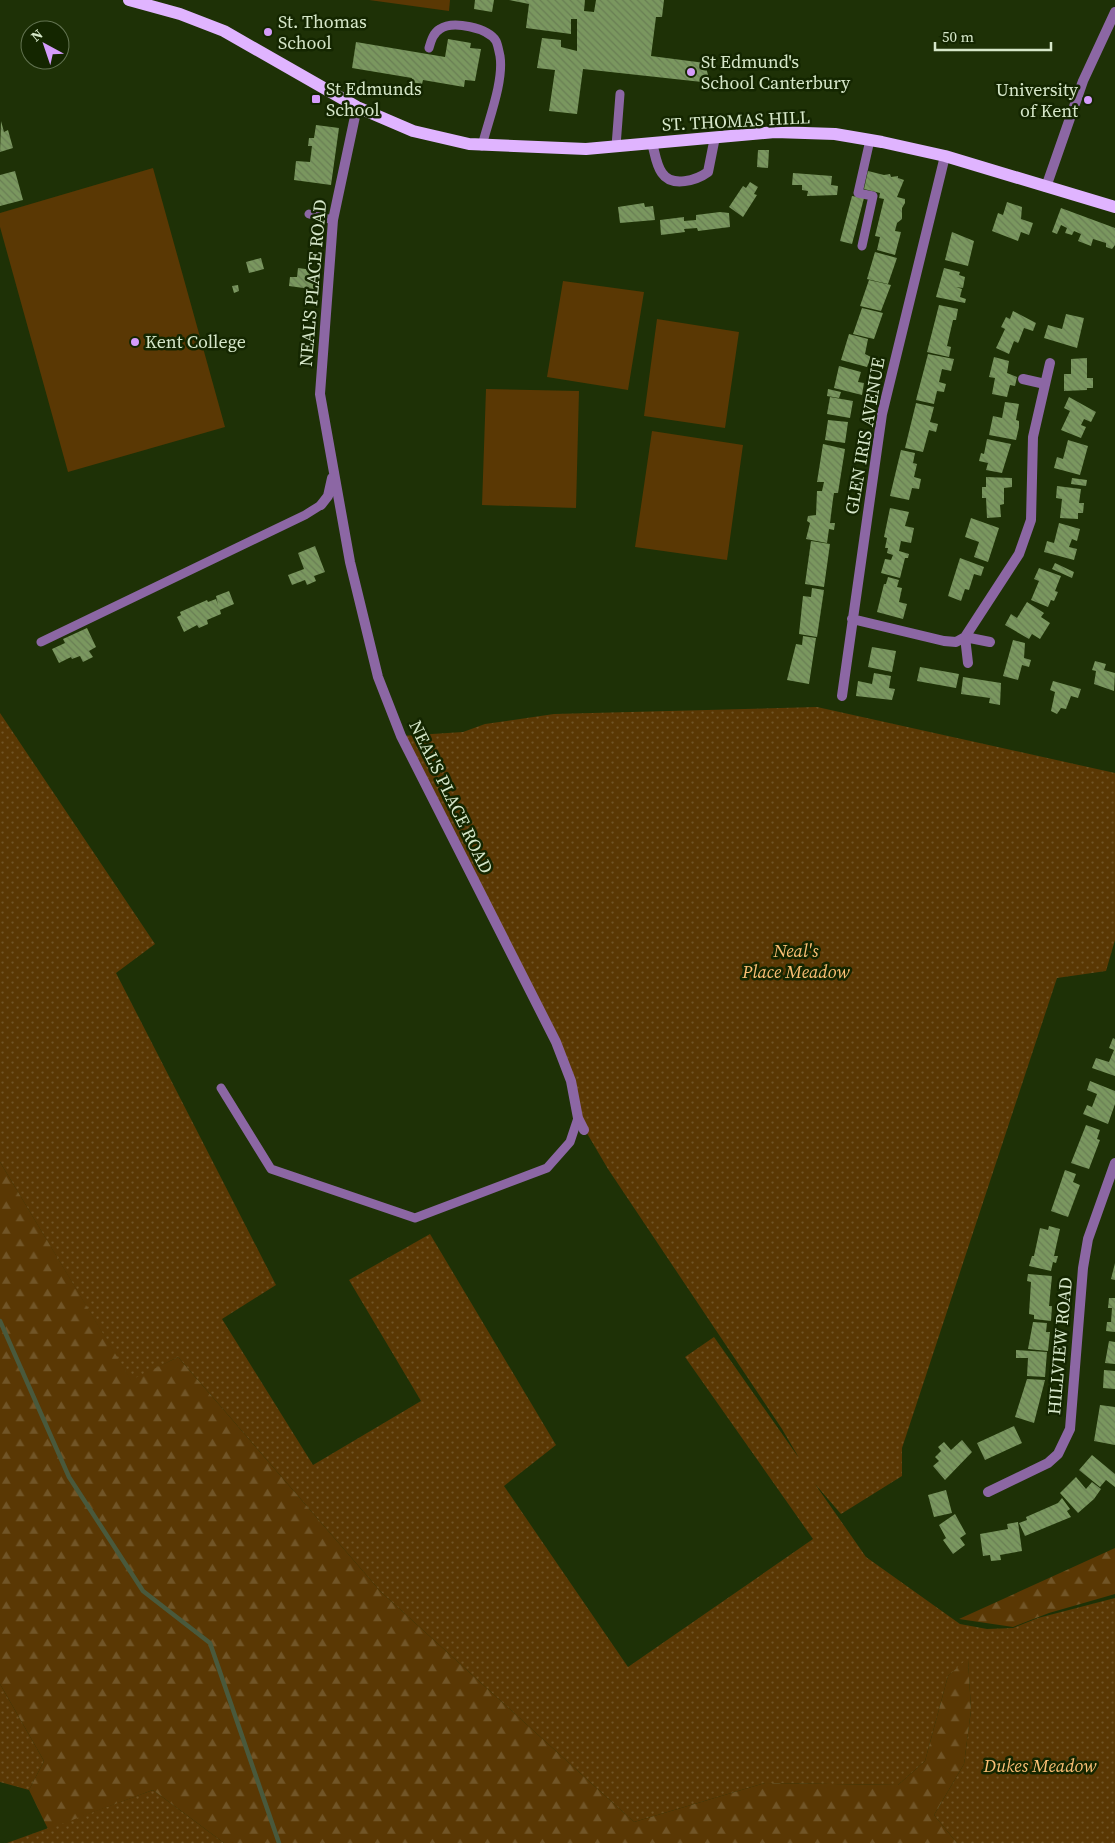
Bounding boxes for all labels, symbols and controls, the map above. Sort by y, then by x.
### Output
place label: St. Thomas School [278,9,367,55]
north arrow [20,20,70,70]
scale bar [935,20,1051,52]
text: N [26,24,47,46]
marker: St. Thomas School [262,26,274,38]
text: 50 m [942,26,974,47]
place label: St Edmund's School Canterbury [701,49,851,95]
marker: St Edmund's School Canterbury [685,66,697,78]
place label: St Edmunds School [326,76,422,122]
place label: University of Kent [996,77,1079,123]
marker: St Edmunds School [310,93,322,105]
marker: University of Kent [1082,94,1094,106]
street label: ST. THOMAS HILL [661,104,811,137]
street label: NEAL'S PLACE ROAD [293,198,332,368]
place label: Kent College [145,329,246,354]
marker: Kent College [129,336,141,348]
street label: GLEN IRIS AVENUE [838,355,891,516]
street label: NEAL'S PLACE ROAD [403,716,499,878]
park label: Neal's Place Meadow [741,938,851,984]
street label: HILLVIEW ROAD [1041,1276,1078,1416]
park label: Dukes Meadow [982,1753,1097,1778]

